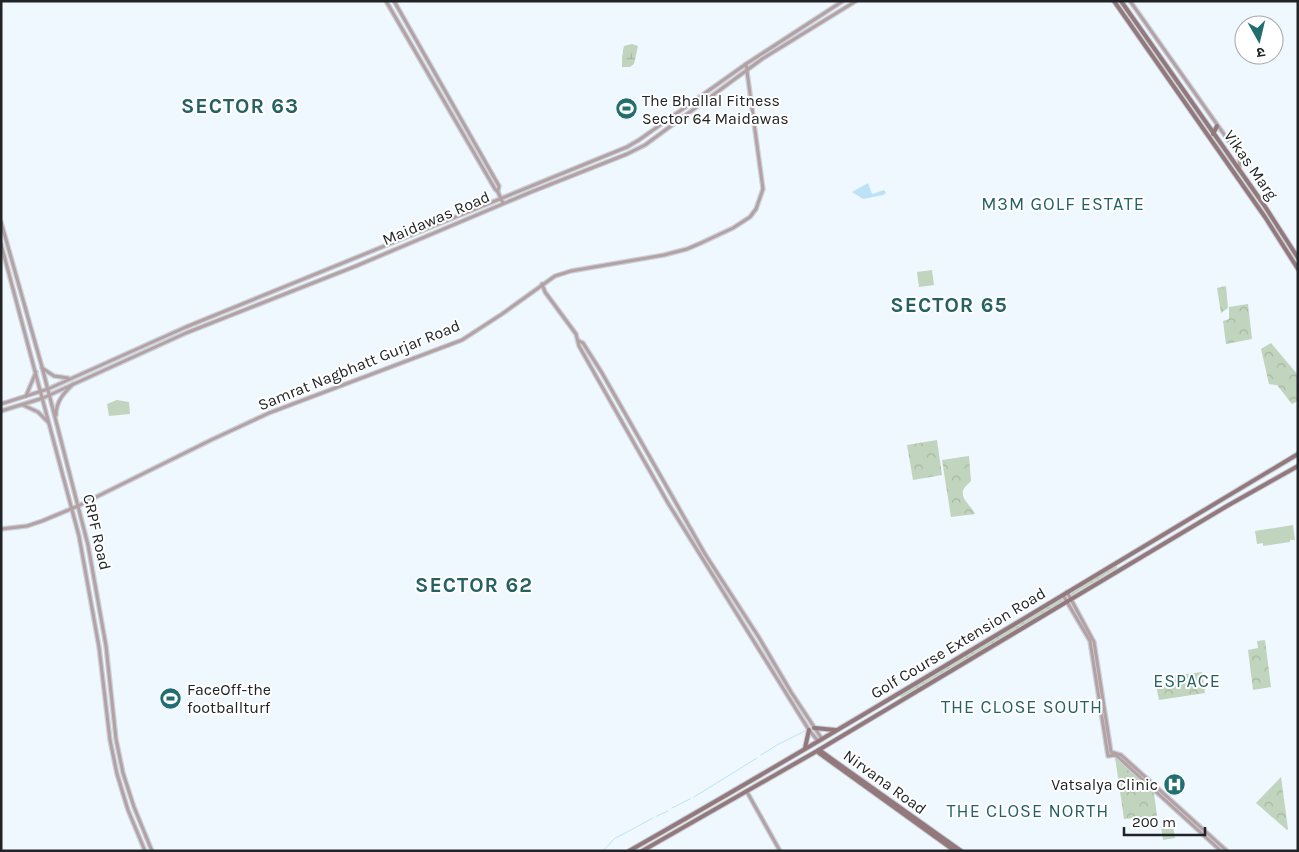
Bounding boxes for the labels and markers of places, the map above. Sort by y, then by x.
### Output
place label: The Bhallal Fitness Sector 64 Maidawas [642,91,789,128]
sports icon: The Bhallal Fitness Sector 64 Maidawas [614,97,638,121]
place label: FaceOff-the footballturf [187,680,271,717]
sports icon: FaceOff-the footballturf [159,686,183,710]
hospital icon: Vatsalya Clinic [1162,772,1186,796]
place label: Vatsalya Clinic [1051,775,1158,794]

